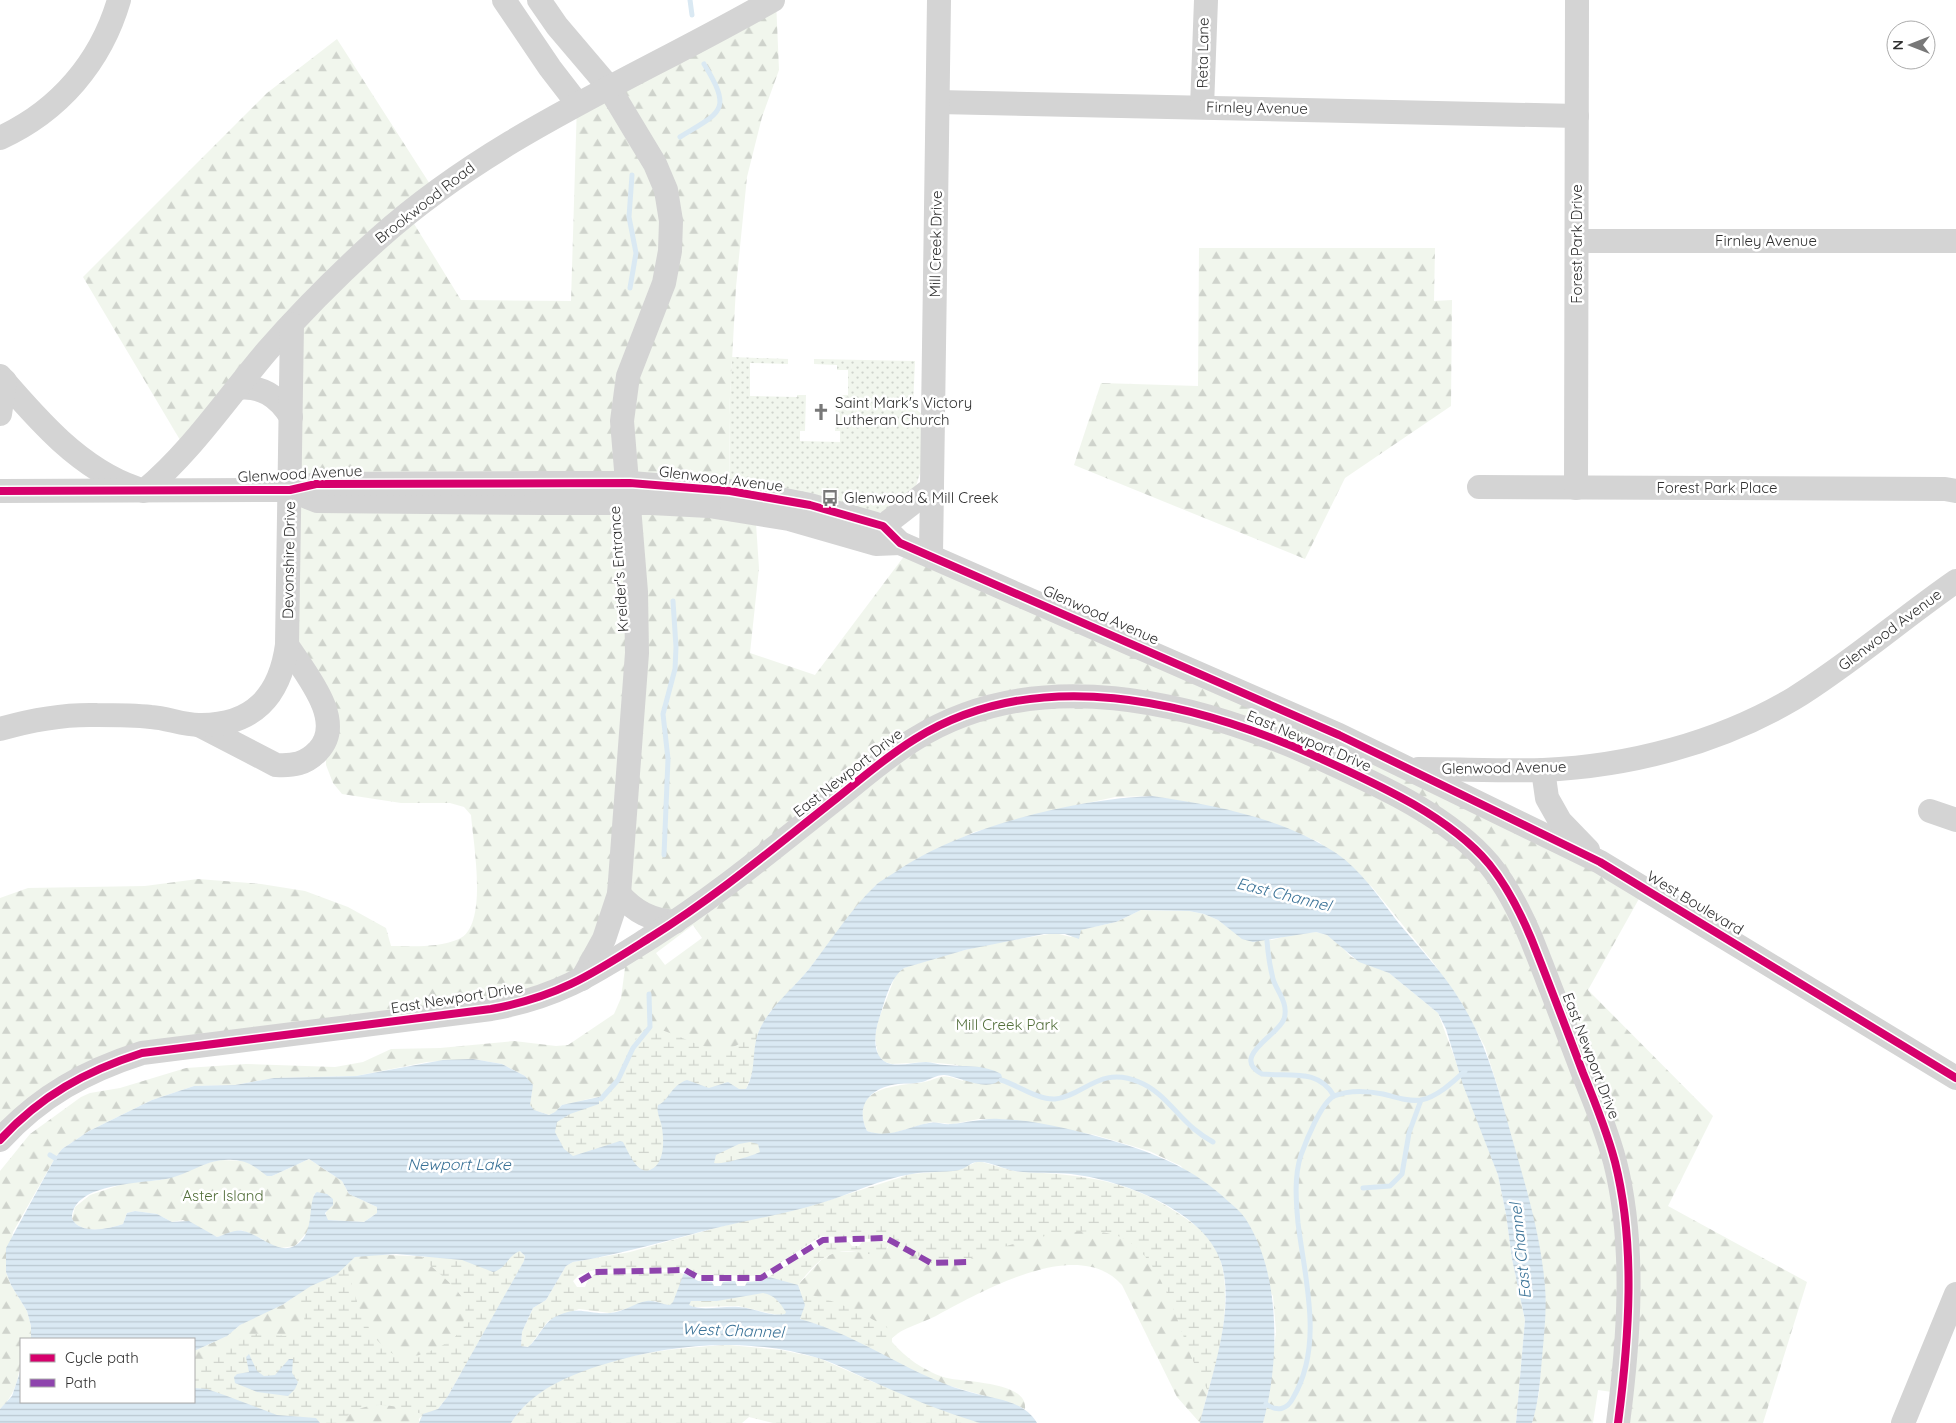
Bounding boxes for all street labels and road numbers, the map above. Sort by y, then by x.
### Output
street label: Reta Lane [1192,17,1213,89]
street label: Firnley Avenue [1206,97,1308,118]
street label: Brookwood Road [371,158,478,247]
street label: Forest Park Drive [1567,184,1586,304]
street label: Mill Creek Drive [925,190,946,298]
street label: Firnley Avenue [1715,231,1817,250]
street label: Glenwood Avenue [237,461,363,486]
street label: Glenwood Avenue [658,461,784,496]
street label: Forest Park Place [1656,478,1778,497]
street label: Devonshire Drive [278,501,299,619]
street label: Kreider's Entrance [605,505,632,633]
street label: Glenwood Avenue [1040,580,1162,649]
street label: Glenwood Avenue [1834,584,1945,675]
street label: East Newport Drive [1244,706,1374,775]
street label: East Newport Drive [789,724,906,821]
street label: Glenwood Avenue [1441,757,1567,778]
street label: West Boulevard [1643,866,1747,939]
street label: East Newport Drive [389,978,524,1017]
street label: East Newport Drive [1559,990,1624,1122]

